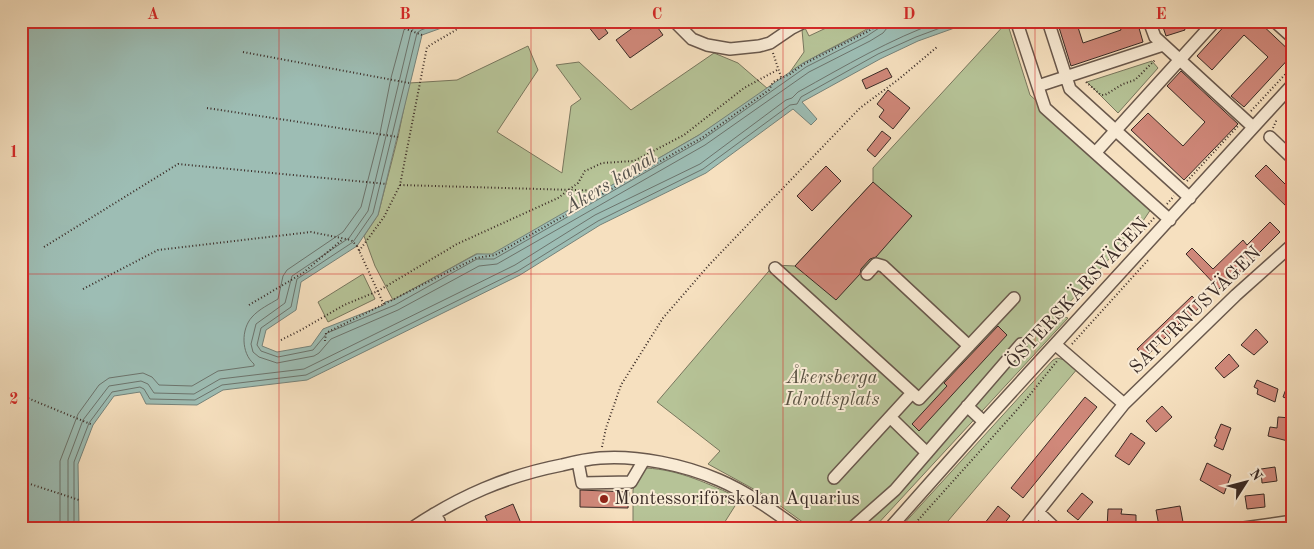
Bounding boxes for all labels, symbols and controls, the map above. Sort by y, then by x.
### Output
text: A [147,7,159,23]
text: B [399,7,411,23]
text: C [652,7,662,23]
text: D [903,7,915,23]
text: E [1155,7,1167,23]
water label: Åkers kanal [559,144,661,219]
text: 1 [9,145,19,161]
street label: ÖSTERSKÄRSVÄGEN [1000,212,1153,373]
street label: SATURNUSVÄGEN [1125,241,1266,378]
park label: Åkersberga Idrottsplats [784,364,879,410]
text: 2 [9,392,19,408]
north arrow [1222,456,1272,506]
text: N [1247,467,1265,484]
place label: Montessoriförskolan Aquarius [614,490,860,509]
marker: Montessoriförskolan Aquarius [598,493,610,505]

